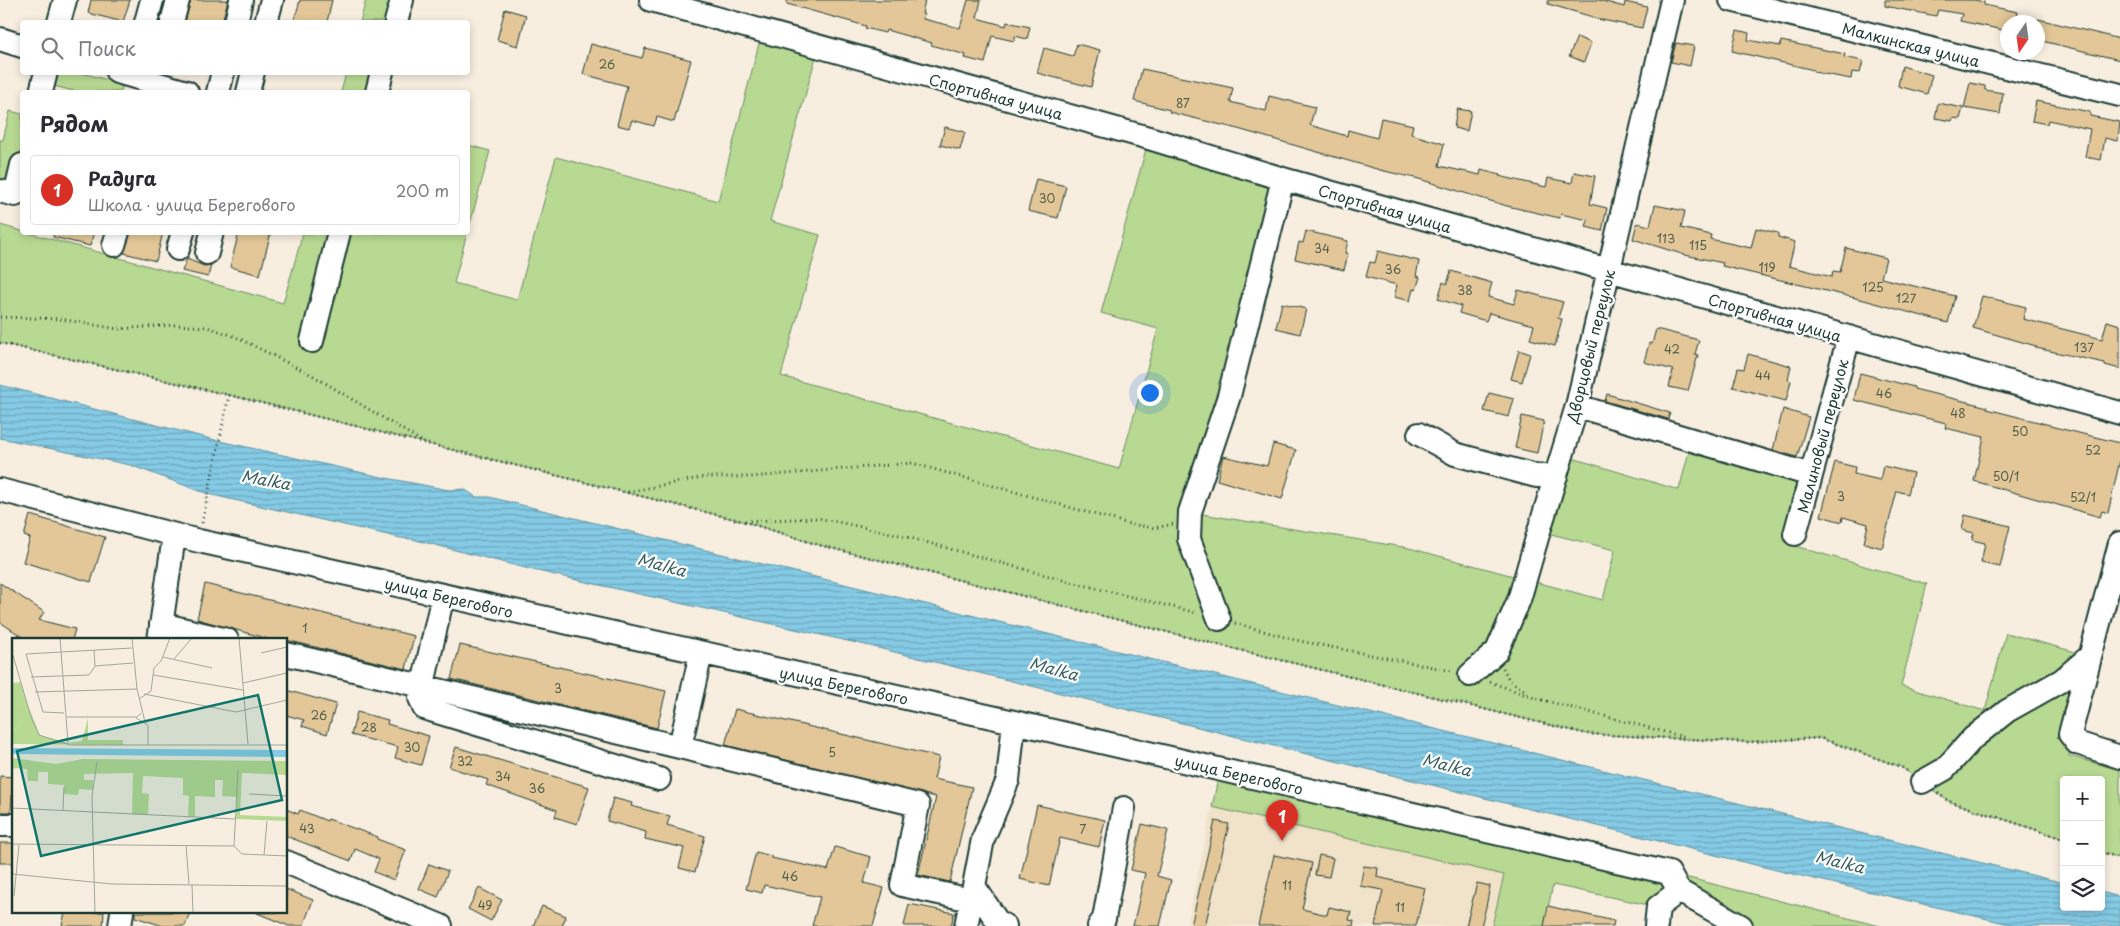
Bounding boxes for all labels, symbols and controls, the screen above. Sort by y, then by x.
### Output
north arrow [2000,15,2045,60]
street label: Малкинская улица [1840,16,1983,72]
search box [20,20,470,75]
icon: search [38,34,66,62]
text: Поиск [78,34,136,62]
house number: 26 [599,55,615,73]
street label: Спортивная улица [926,67,1066,125]
house number: 87 [1176,94,1190,112]
text: Рядом [40,107,108,139]
text: Радуга [88,164,157,192]
text: 1 [53,178,61,202]
text: 200 m [396,178,449,202]
street label: Спортивная улица [1316,178,1455,238]
house number: 30 [1039,189,1056,207]
text: Школа · улица Берегового [88,192,295,216]
house number: 113 [1657,229,1675,247]
house number: 115 [1689,236,1707,254]
house number: 34 [1314,239,1330,257]
house number: 119 [1758,258,1776,276]
house number: 36 [1385,260,1401,278]
street label: Дворцовый переулок [1560,267,1620,426]
house number: 125 [1862,278,1884,296]
house number: 38 [1457,281,1473,299]
street label: Спортивная улица [1706,287,1845,347]
house number: 127 [1896,289,1916,307]
house number: 137 [2074,338,2094,356]
house number: 42 [1664,340,1680,358]
street label: Малиновый переулок [1790,356,1854,516]
house number: 44 [1755,366,1771,384]
your location [1137,380,1163,406]
house number: 46 [1876,384,1892,402]
house number: 48 [1950,404,1966,422]
house number: 50 [2012,422,2028,440]
house number: 52 [2085,441,2101,459]
water label: Malka [240,463,293,495]
house number: 50/1 [1993,467,2019,485]
house number: 3 [1837,487,1845,505]
house number: 52/1 [2070,488,2096,506]
water label: Malka [635,546,690,582]
street label: улица Берегового [383,571,515,623]
house number: 1 [302,619,308,637]
inset map [12,638,288,914]
water label: Malka [1027,650,1082,686]
street label: улица Берегового [777,660,911,710]
house number: 3 [554,679,562,697]
house number: 26 [311,706,327,724]
house number: 28 [361,718,377,736]
house number: 30 [404,738,421,756]
house number: 5 [828,743,836,761]
water label: Malka [1420,746,1475,782]
street label: улица Берегового [1173,748,1305,800]
house number: 32 [457,752,473,770]
house number: 34 [495,767,511,785]
map controls [2060,776,2105,911]
button: + [2060,776,2105,821]
house number: 36 [529,779,545,797]
pin: 1 [1266,800,1298,841]
house number: 43 [299,819,315,837]
house number: 7 [1080,820,1087,838]
button: − [2060,821,2105,866]
water label: Malka [1813,843,1868,879]
button: layers [2060,866,2105,911]
house number: 46 [782,867,798,885]
house number: 11 [1282,876,1292,894]
house number: 49 [478,896,492,914]
house number: 11 [1395,898,1405,916]

